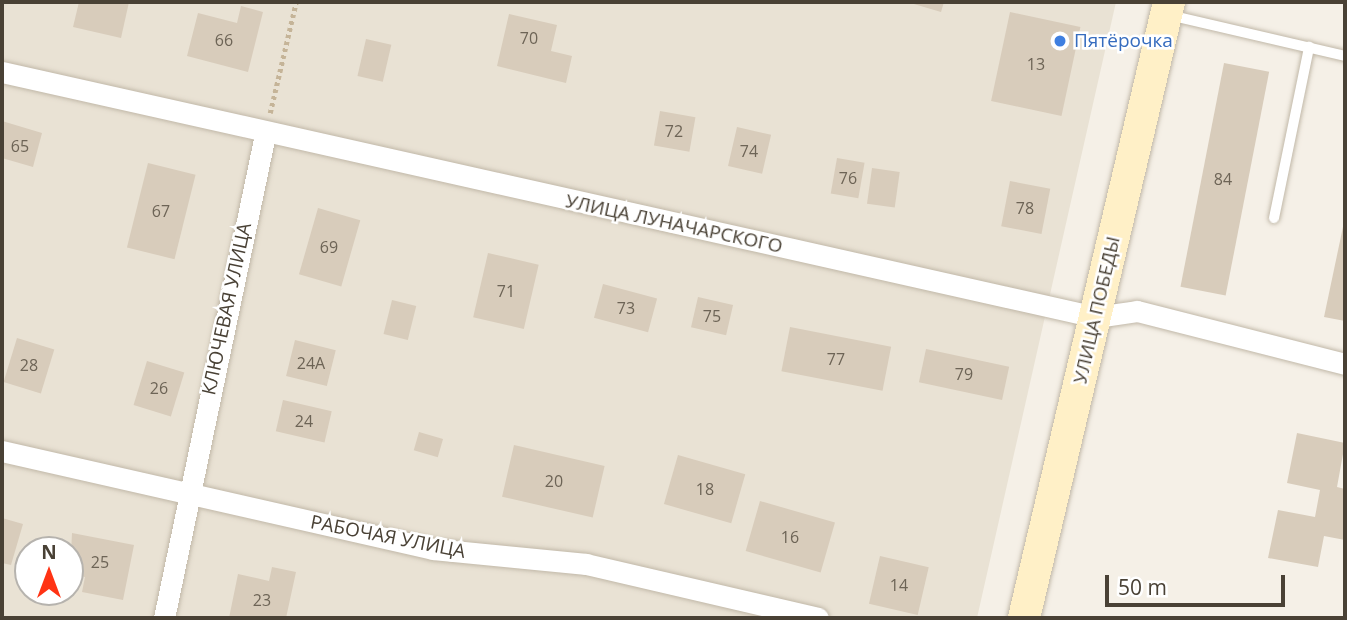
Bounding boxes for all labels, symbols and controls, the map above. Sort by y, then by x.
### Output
house number: 70 [520,28,538,48]
house number: 66 [215,30,233,50]
place label: Пятёрочка [1074,30,1173,52]
marker: Пятёрочка [1052,33,1068,49]
house number: 13 [1027,54,1045,74]
house number: 72 [665,121,683,141]
house number: 65 [11,136,29,156]
house number: 74 [740,141,758,161]
house number: 76 [839,168,857,188]
house number: 84 [1214,169,1232,189]
street label: УЛИЦА ЛУНАЧАРСКОГО [563,190,785,258]
house number: 78 [1016,198,1034,218]
house number: 67 [152,201,170,221]
street label: КЛЮЧЕВАЯ УЛИЦА [198,221,256,397]
street label: УЛИЦА ПОБЕДЫ [1069,234,1125,386]
house number: 69 [320,237,338,257]
house number: 71 [497,281,515,301]
house number: 73 [617,298,635,318]
house number: 75 [703,306,721,326]
house number: 77 [827,349,845,369]
house number: 24А [297,353,325,373]
house number: 28 [20,355,38,375]
house number: 79 [955,364,973,384]
house number: 26 [150,378,168,398]
house number: 24 [295,411,313,431]
house number: 20 [545,471,563,491]
house number: 18 [696,479,714,499]
street label: РАБОЧАЯ УЛИЦА [309,511,467,563]
house number: 16 [781,527,799,547]
north arrow [14,536,84,606]
text: N [41,539,57,565]
house number: 25 [91,552,109,572]
scale bar [1109,560,1289,604]
text: 50 m [1118,573,1167,601]
house number: 14 [890,575,908,595]
house number: 23 [253,590,271,610]

